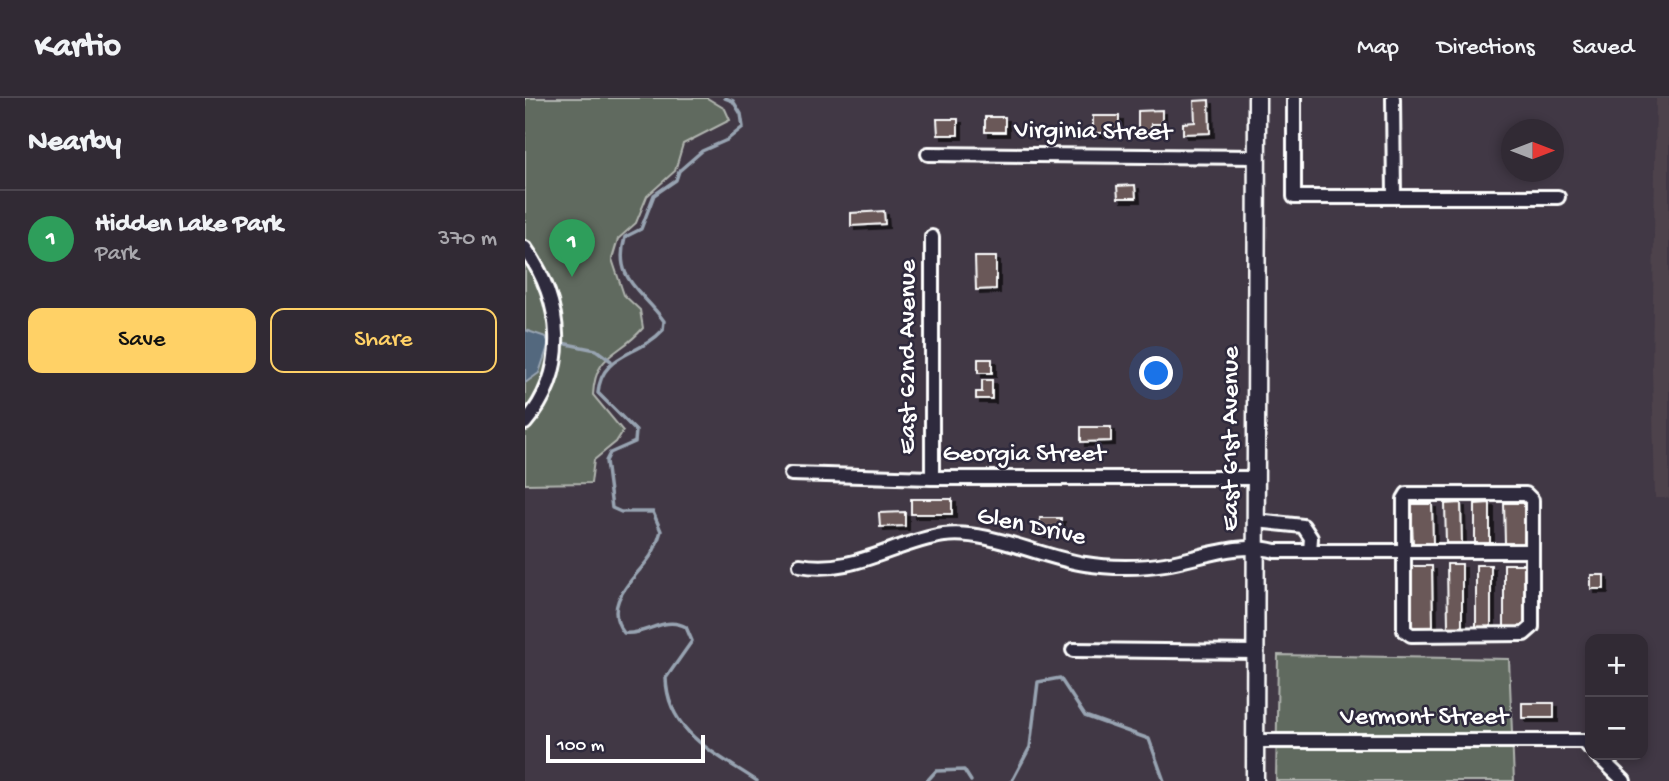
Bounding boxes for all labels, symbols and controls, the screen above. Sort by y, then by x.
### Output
text: Kartio [35,29,121,67]
text: Map [1357,34,1399,63]
text: Directions [1437,34,1535,63]
text: Saved [1573,34,1634,63]
street label: Virginia Street [1013,116,1174,150]
north arrow [1501,119,1564,182]
text: Nearby [28,126,121,161]
text: Hidden Lake Park [95,210,283,241]
pin: 1 [549,219,595,277]
text: 1 [46,226,56,253]
text: 370 m [438,226,497,253]
text: Park [95,241,139,268]
street label: East 62nd Avenue [894,259,925,454]
button: Save [28,308,256,373]
button: Share [270,308,497,373]
street label: East 61st Avenue [1217,346,1248,532]
your location [1139,356,1173,390]
street label: Georgia Street [943,440,1108,471]
street label: Glen Drive [974,501,1089,555]
map controls [1585,634,1648,760]
button: + [1585,634,1648,697]
button: − [1585,697,1648,760]
street label: Vermont Street [1339,703,1510,734]
scale bar [546,732,705,764]
text: 100 m [557,735,604,758]

